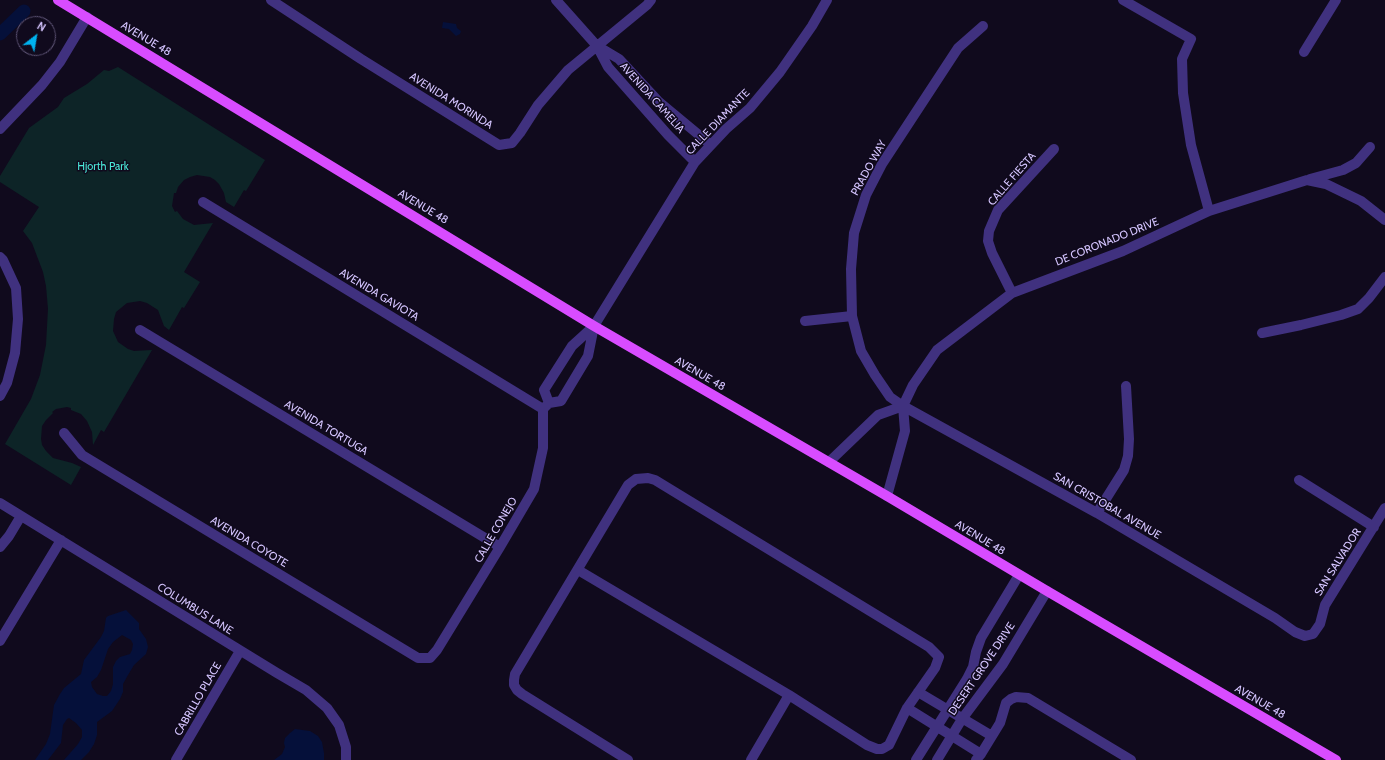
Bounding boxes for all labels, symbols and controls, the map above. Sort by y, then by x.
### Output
north arrow [16,16,56,56]
text: N [35,19,49,35]
street label: AVENUE 48 [118,19,174,59]
street label: AVENIDA CAMELIA [617,60,687,136]
street label: AVENIDA MORINDA [407,70,495,132]
street label: CALLE DIAMANTE [683,86,753,158]
street label: PRADO WAY [848,138,890,198]
street label: CALLE FIESTA [985,150,1039,208]
park label: Hjorth Park [77,160,129,174]
street label: AVENUE 48 [395,187,451,227]
street label: DE CORONADO DRIVE [1053,215,1161,269]
street label: AVENIDA GAVIOTA [337,266,421,324]
street label: AVENUE 48 [672,354,728,394]
street label: AVENIDA TORTUGA [282,398,370,458]
street label: SAN CRISTOBAL AVENUE [1051,470,1163,542]
street label: CALLE CONEJO [472,495,520,565]
street label: AVENIDA COYOTE [208,514,290,570]
street label: AVENUE 48 [952,518,1008,558]
street label: SAN SALVADOR [1312,526,1364,598]
street label: COLUMBUS LANE [155,580,235,638]
street label: DESERT GROVE DRIVE [946,620,1018,718]
street label: CABRILLO PLACE [172,660,224,738]
street label: AVENUE 48 [1232,682,1288,722]

